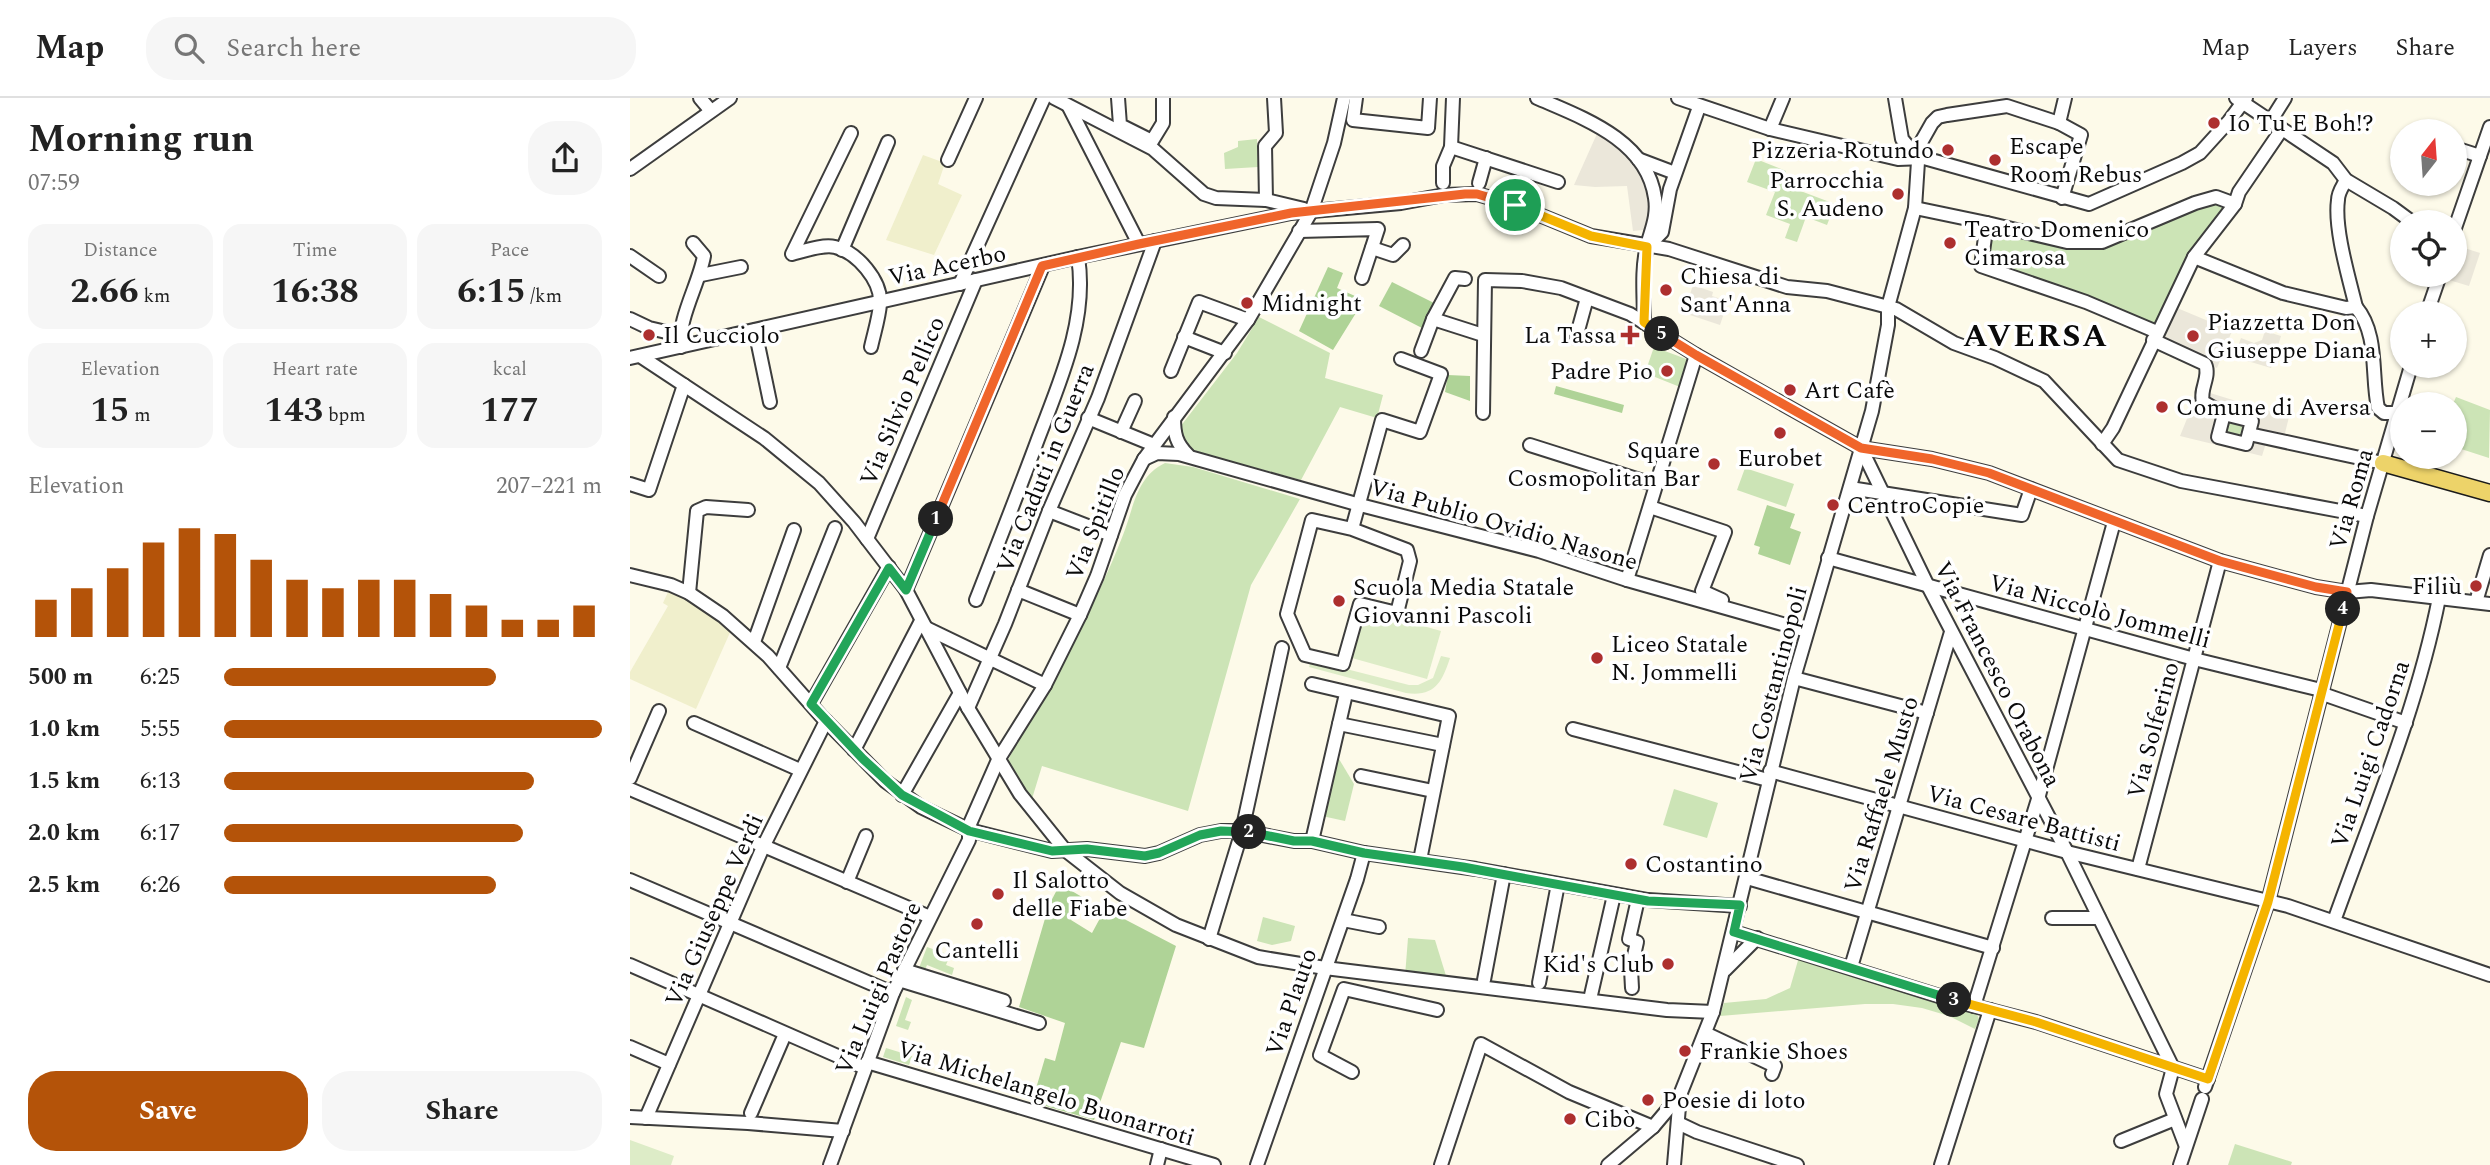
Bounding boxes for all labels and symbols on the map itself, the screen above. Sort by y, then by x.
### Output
place label: Io Tu E Boh!? [2228,106,2374,142]
marker: Io Tu E Boh!? [2206,115,2222,131]
north arrow [2390,119,2468,196]
place label: Escape Room Rebus [2009,129,2142,193]
place label: Pizzeria Rotundo [1751,133,1934,169]
marker: Pizzeria Rotundo [1940,142,1956,158]
marker: Escape Room Rebus [1987,152,2003,168]
place label: Parrocchia S. Audeno [1769,163,1884,227]
pin [1485,175,1545,235]
marker: Parrocchia S. Audeno [1890,186,1906,202]
place label: Teatro Domenico Cimarosa [1964,212,2149,276]
marker: Teatro Domenico Cimarosa [1942,235,1958,251]
street label: Via Acerbo [885,236,1009,296]
place label: Chiesa di Sant'Anna [1680,259,1791,323]
marker: Chiesa di Sant'Anna [1658,282,1674,298]
place label: Midnight [1261,286,1362,322]
marker: Midnight [1239,295,1255,311]
place label: Piazzetta Don Giuseppe Diana [2207,305,2377,369]
street label: Via Silvio Pellico [851,311,955,492]
district label: AVERSA [1963,312,2109,361]
pin: 5 [1644,316,1680,352]
place label: Il Cucciolo [663,318,780,354]
place label: La Tassa [1524,318,1616,354]
marker: Il Cucciolo [641,327,657,343]
marker: La Tassa [1622,327,1638,343]
marker: Piazzetta Don Giuseppe Diana [2185,328,2201,344]
place label: Padre Pio [1550,354,1653,390]
street label: Via Caduti in Guerra [987,358,1104,579]
marker: Padre Pio [1659,363,1675,379]
place label: Art Cafè [1804,373,1895,409]
marker: Art Cafè [1782,382,1798,398]
place label: Comune di Aversa [2176,390,2371,426]
marker: Comune di Aversa [2154,399,2170,415]
marker: Eurobet [1772,425,1788,441]
place label: Square Cosmopolitan Bar [1507,433,1700,497]
place label: Eurobet [1737,441,1823,477]
street label: Via Roma [2320,444,2384,554]
marker: Square Cosmopolitan Bar [1706,456,1722,472]
street label: Via Spitillo [1057,461,1135,586]
street label: Via Publio Ovidio Nasone [1366,469,1642,580]
place label: CentroCopie [1847,488,1984,524]
marker: CentroCopie [1825,497,1841,513]
pin: 1 [918,502,954,536]
street label: Via Francesco Orabona [1924,555,2070,794]
street label: Via Niccolò Jommelli [1985,565,2215,659]
place label: Filiù [2412,569,2462,605]
place label: Scuola Media Statale Giovanni Pascoli [1353,570,1574,634]
marker: Filiù [2468,578,2484,594]
street label: Via Costantinopoli [1730,582,1817,786]
pin: 4 [2326,592,2360,626]
marker: Scuola Media Statale Giovanni Pascoli [1331,593,1347,609]
place label: Liceo Statale N. Jommelli [1611,627,1748,691]
marker: Liceo Statale N. Jommelli [1589,650,1605,666]
street label: Via Luigi Cadorna [2322,655,2420,853]
street label: Via Solferino [2118,658,2189,803]
street label: Via Raffaele Musto [1835,692,1929,897]
street label: Via Cesare Battisti [1923,776,2125,862]
street label: Via Giuseppe Verdi [656,808,774,1013]
pin: 2 [1232,814,1266,850]
place label: Costantino [1645,847,1763,883]
marker: Costantino [1623,856,1639,872]
place label: Il Salotto delle Fiabe [1012,863,1128,927]
marker: Il Salotto delle Fiabe [990,886,1006,902]
street label: Via Luigi Pastore [826,896,932,1081]
marker: Cantelli [969,916,985,932]
place label: Cantelli [935,933,1019,969]
street label: Via Plauto [1257,943,1327,1061]
place label: Kid's Club [1542,947,1654,983]
marker: Kid's Club [1660,956,1676,972]
pin: 3 [1936,982,1972,1018]
street label: Via Michelangelo Buonarroti [892,1031,1199,1156]
place label: Frankie Shoes [1699,1034,1848,1070]
marker: Frankie Shoes [1677,1043,1693,1059]
place label: Poesie di loto [1662,1083,1805,1119]
marker: Poesie di loto [1640,1092,1656,1108]
place label: Cibò [1584,1102,1635,1138]
marker: Cibò [1562,1111,1578,1127]

